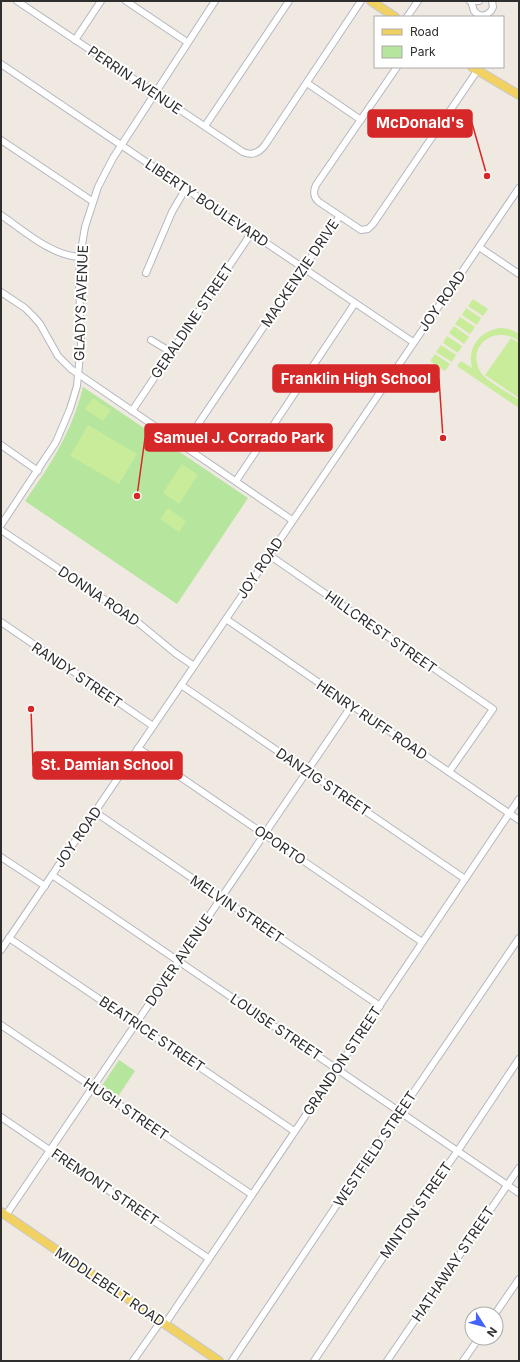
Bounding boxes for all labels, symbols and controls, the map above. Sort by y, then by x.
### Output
legend [374,16,504,68]
text: Road [410,24,439,39]
street label: PERRIN AVENUE [85,42,186,117]
text: Park [410,44,436,59]
callout: McDonald's [368,110,472,137]
text: McDonald's [376,113,464,132]
street label: LIBERTY BOULEVARD [142,155,272,250]
street label: MACKENZIE DRIVE [257,216,342,330]
street label: GLADYS AVENUE [70,245,91,361]
street label: GERALDINE STREET [147,260,236,381]
street label: JOY ROAD [414,267,469,335]
callout: Franklin High School [273,365,439,392]
text: Franklin High School [281,369,431,388]
callout: Samuel J. Corrado Park [145,424,332,451]
text: Samuel J. Corrado Park [153,428,325,447]
street label: JOY ROAD [233,534,286,602]
street label: DONNA ROAD [55,562,143,629]
street label: HILLCREST STREET [322,587,440,676]
street label: RANDY STREET [29,638,126,711]
street label: HENRY RUFF ROAD [313,676,431,763]
street label: DANZIG STREET [273,744,374,819]
callout: St. Damian School [33,752,182,779]
text: St. Damian School [41,755,173,774]
street label: JOY ROAD [50,803,105,871]
street label: OPORTO [251,821,309,868]
street label: MELVIN STREET [187,871,287,946]
street label: DOVER AVENUE [141,910,216,1009]
street label: LOUISE STREET [227,990,325,1063]
street label: BEATRICE STREET [96,992,208,1075]
street label: GRANDON STREET [299,1003,384,1118]
street label: HUGH STREET [81,1074,172,1143]
street label: WESTFIELD STREET [330,1088,420,1210]
street label: FREMONT STREET [49,1144,162,1229]
street label: MINTON STREET [376,1158,455,1261]
street label: HATHAWAY STREET [408,1203,497,1324]
street label: MIDDLEBELT ROAD [52,1243,169,1330]
north arrow [464,1306,504,1346]
text: N [484,1324,500,1339]

